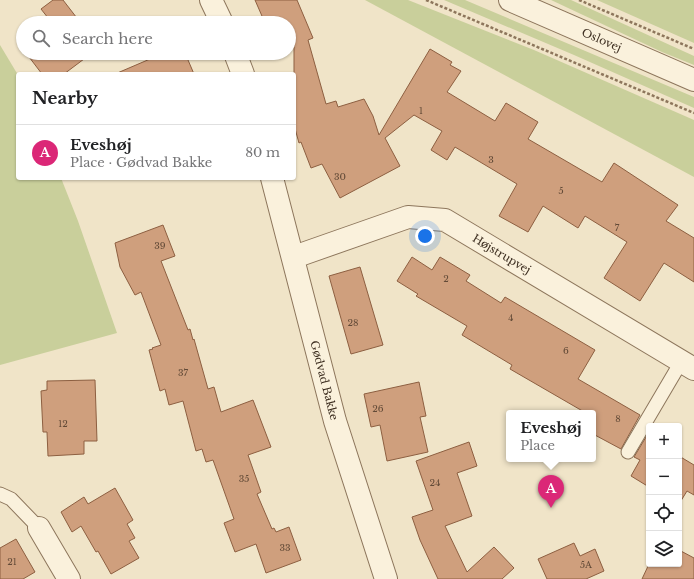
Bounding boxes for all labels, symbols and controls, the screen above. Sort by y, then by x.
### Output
search box [16,16,296,60]
street label: Oslovej [580,25,624,55]
icon: search [30,27,52,49]
text: Search here [62,29,153,48]
text: Nearby [32,88,98,109]
house number: 1 [419,105,423,116]
text: Eveshøj [70,135,132,154]
text: A [40,144,50,161]
text: 80 m [245,144,280,161]
text: Place · Gødvad Bakke [70,154,212,171]
house number: 3 [488,154,494,165]
house number: 30 [334,171,346,182]
house number: 5 [558,185,564,196]
house number: 7 [615,222,620,233]
your location [415,226,435,246]
street label: Højstrupvej [470,231,533,277]
house number: 39 [154,240,166,251]
house number: 2 [443,273,449,284]
house number: 4 [508,312,514,323]
house number: 28 [348,317,359,328]
street label: Gødvad Bakke [307,339,341,422]
house number: 6 [563,345,569,356]
house number: 37 [178,367,189,378]
house number: 26 [372,403,384,414]
popup [506,410,596,462]
house number: 8 [615,413,621,424]
house number: 12 [58,418,68,429]
text: Eveshøj [520,418,582,437]
map controls [646,423,682,567]
button: + [646,423,682,459]
text: Place [520,437,555,454]
button: − [646,459,682,495]
house number: 35 [239,473,249,484]
pin: A [538,475,564,508]
house number: 24 [430,477,440,488]
button: locate [646,495,682,531]
button: layers [646,531,682,567]
house number: 33 [279,542,291,553]
house number: 21 [7,556,17,567]
house number: 5A [580,559,593,570]

